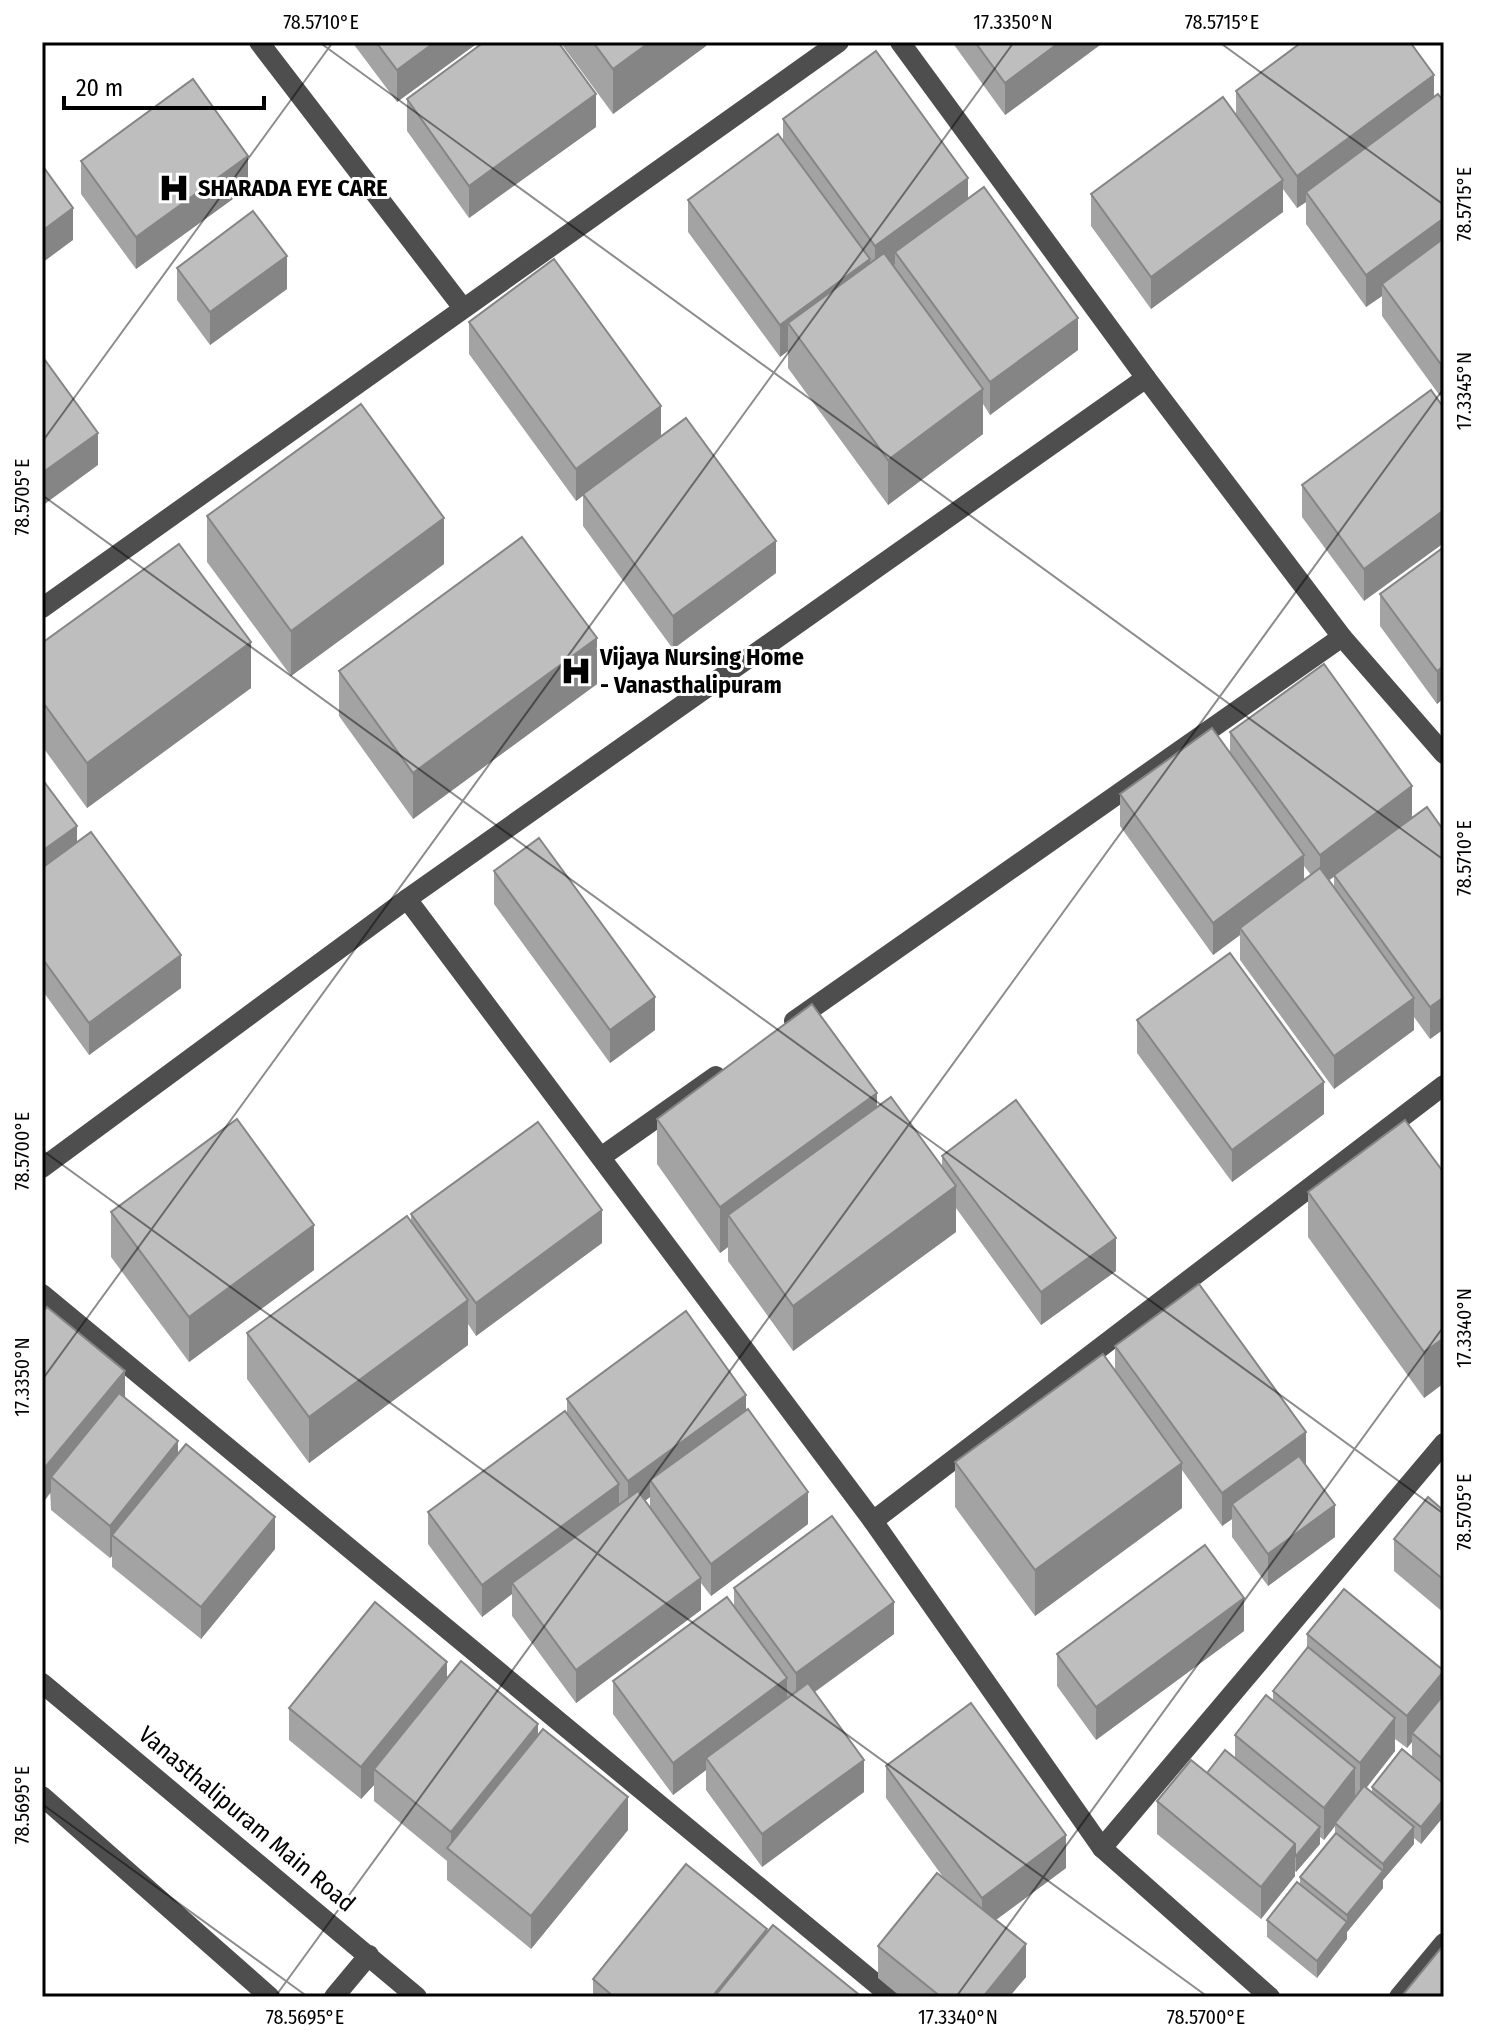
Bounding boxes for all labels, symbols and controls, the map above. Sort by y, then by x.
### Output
text: 78.5710°E [283,10,359,34]
text: 17.3350°N [973,10,1053,34]
text: 78.5715°E [1185,10,1259,34]
scale bar [64,60,264,110]
text: 20 m [76,74,123,102]
text: 78.5715°E [1452,167,1476,241]
hospital icon: SHARADA EYE CARE [157,171,191,205]
place label: SHARADA EYE CARE [198,174,388,202]
text: 17.3345°N [1452,352,1476,430]
text: 78.5705°E [10,459,34,535]
place label: Vijaya Nursing Home - Vanasthalipuram [599,643,804,699]
hospital icon: Vijaya Nursing Home - Vanasthalipuram [559,654,593,688]
text: 78.5710°E [1452,820,1476,896]
text: 78.5700°E [10,1112,34,1190]
text: 17.3340°N [1452,1288,1476,1368]
text: 17.3350°N [10,1337,34,1417]
text: 78.5705°E [1452,1474,1476,1550]
street label: Vanasthalipuram Main Road [133,1720,361,1918]
text: 78.5695°E [10,1766,34,1844]
text: 78.5695°E [266,2005,344,2029]
text: 17.3340°N [918,2005,998,2029]
text: 78.5700°E [1167,2005,1245,2029]

